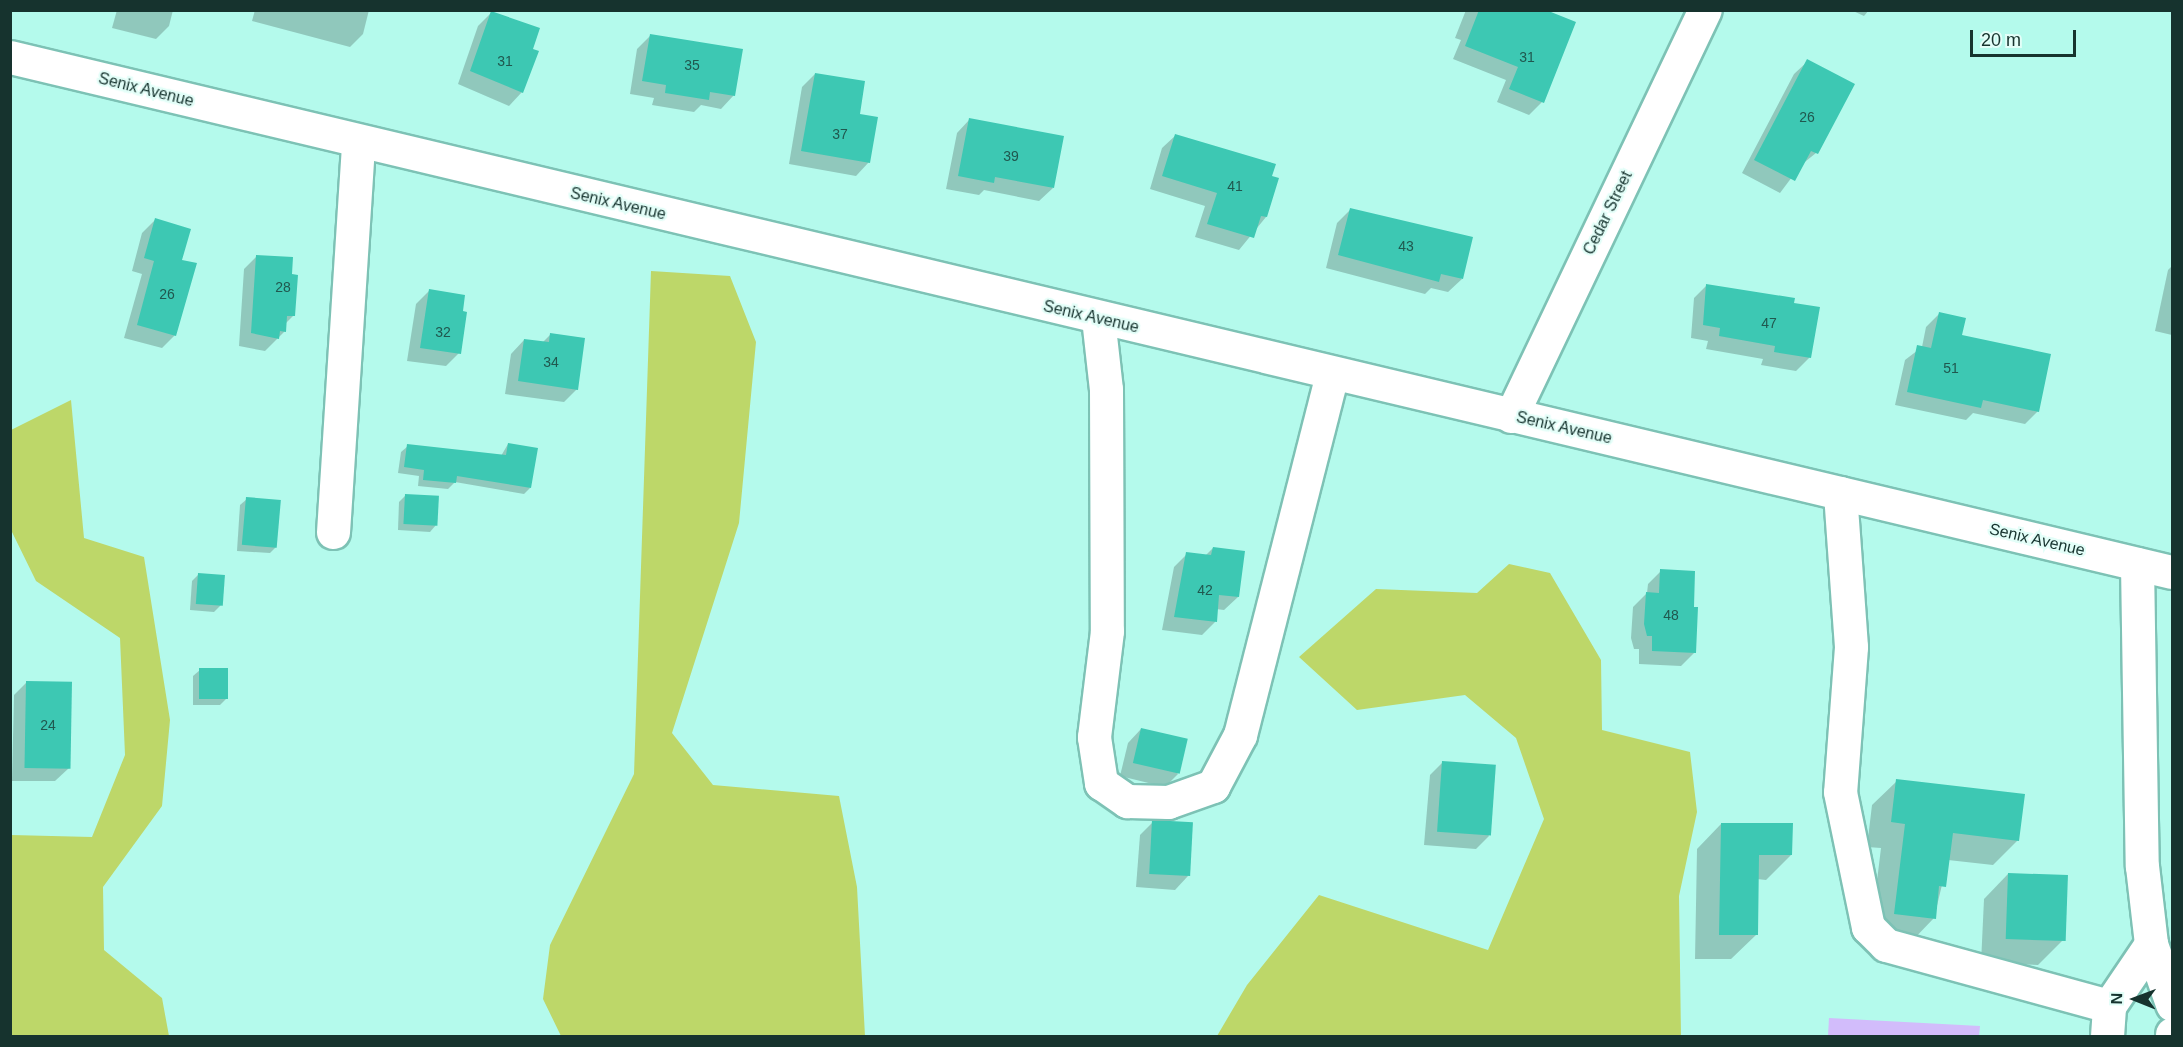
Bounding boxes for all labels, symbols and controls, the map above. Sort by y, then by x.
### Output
scale bar [1973,18,2080,56]
text: 20 m [1981,30,2021,50]
house number: 31 [1519,49,1535,65]
house number: 31 [497,53,513,69]
house number: 35 [684,57,700,73]
street label: Senix Avenue [96,69,196,111]
house number: 26 [1799,109,1815,125]
house number: 37 [832,126,848,142]
house number: 39 [1003,148,1019,164]
street label: Cedar Street [1579,168,1637,258]
house number: 41 [1227,178,1243,194]
street label: Senix Avenue [568,184,668,224]
house number: 43 [1398,238,1414,254]
house number: 28 [275,279,291,295]
house number: 26 [159,286,175,302]
street label: Senix Avenue [1041,297,1141,337]
house number: 47 [1761,315,1777,331]
house number: 32 [435,324,451,340]
house number: 34 [543,354,559,370]
house number: 51 [1943,360,1959,376]
street label: Senix Avenue [1514,408,1614,448]
street label: Senix Avenue [1987,520,2087,560]
house number: 42 [1197,582,1213,598]
house number: 48 [1663,607,1679,623]
house number: 24 [40,717,56,733]
north arrow [2105,969,2165,1029]
text: N [2108,993,2125,1005]

